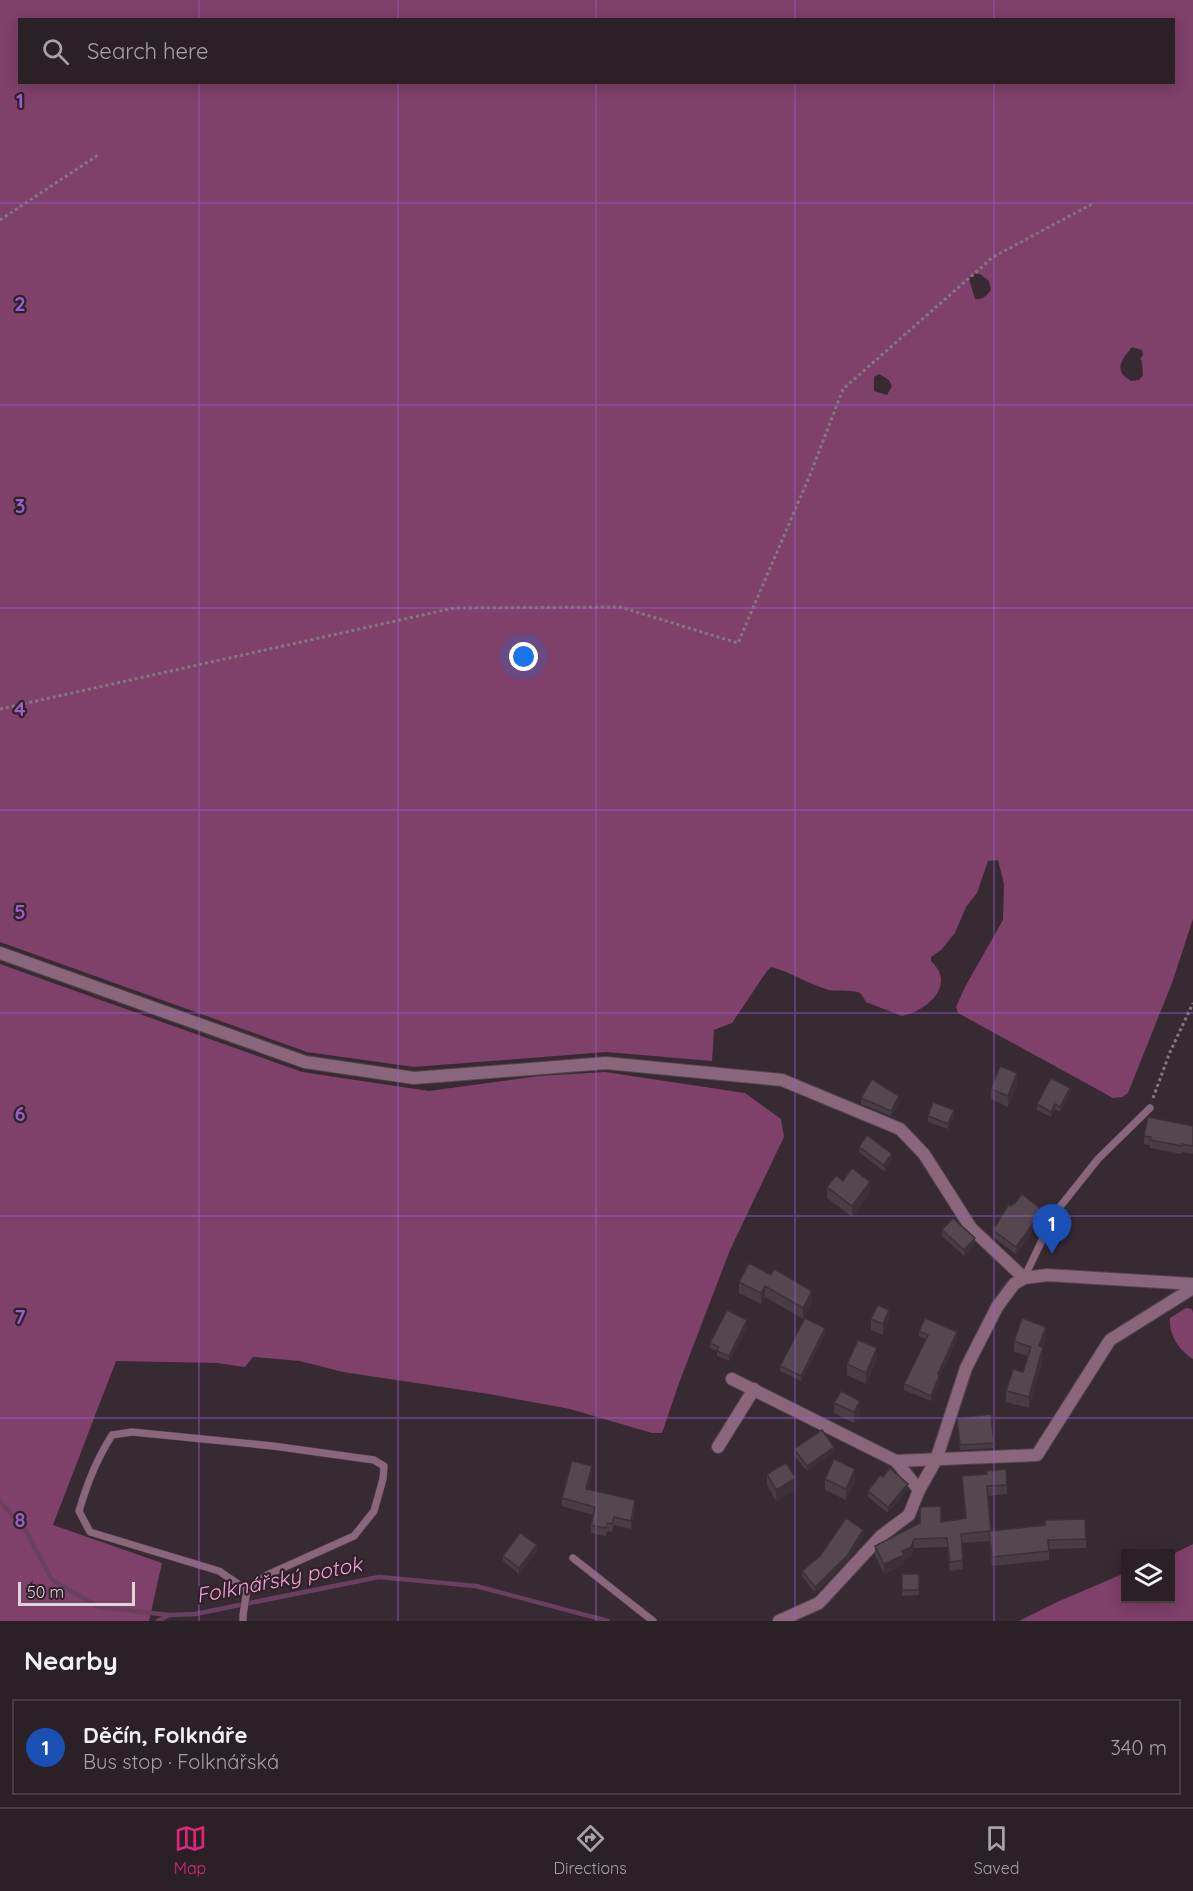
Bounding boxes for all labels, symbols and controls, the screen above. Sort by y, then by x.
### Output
search box [18,18,1175,84]
icon: search [39,35,72,68]
text: Search here [87,37,208,65]
text: 1 [16,88,24,113]
text: 2 [14,291,26,316]
text: 3 [15,493,25,518]
your location [509,642,538,671]
text: 4 [14,696,26,721]
text: 5 [14,899,26,924]
text: 6 [14,1101,26,1126]
pin: 1 [1032,1204,1072,1254]
text: 7 [15,1304,26,1329]
text: 8 [15,1507,26,1532]
map controls [1121,1549,1175,1603]
button: layers [1121,1549,1175,1603]
water label: Folknářský potok [194,1550,366,1608]
scale bar [18,1579,135,1606]
text: 50 m [27,1582,64,1602]
text: Nearby [24,1644,118,1677]
text: Děčín, Folknáře [83,1721,248,1749]
text: 1 [42,1735,49,1760]
text: 340 m [1110,1735,1167,1760]
text: Bus stop · Folknářská [83,1749,279,1774]
tab: Map [174,1822,207,1878]
tab: Directions [554,1822,627,1878]
tab: Saved [974,1822,1019,1878]

